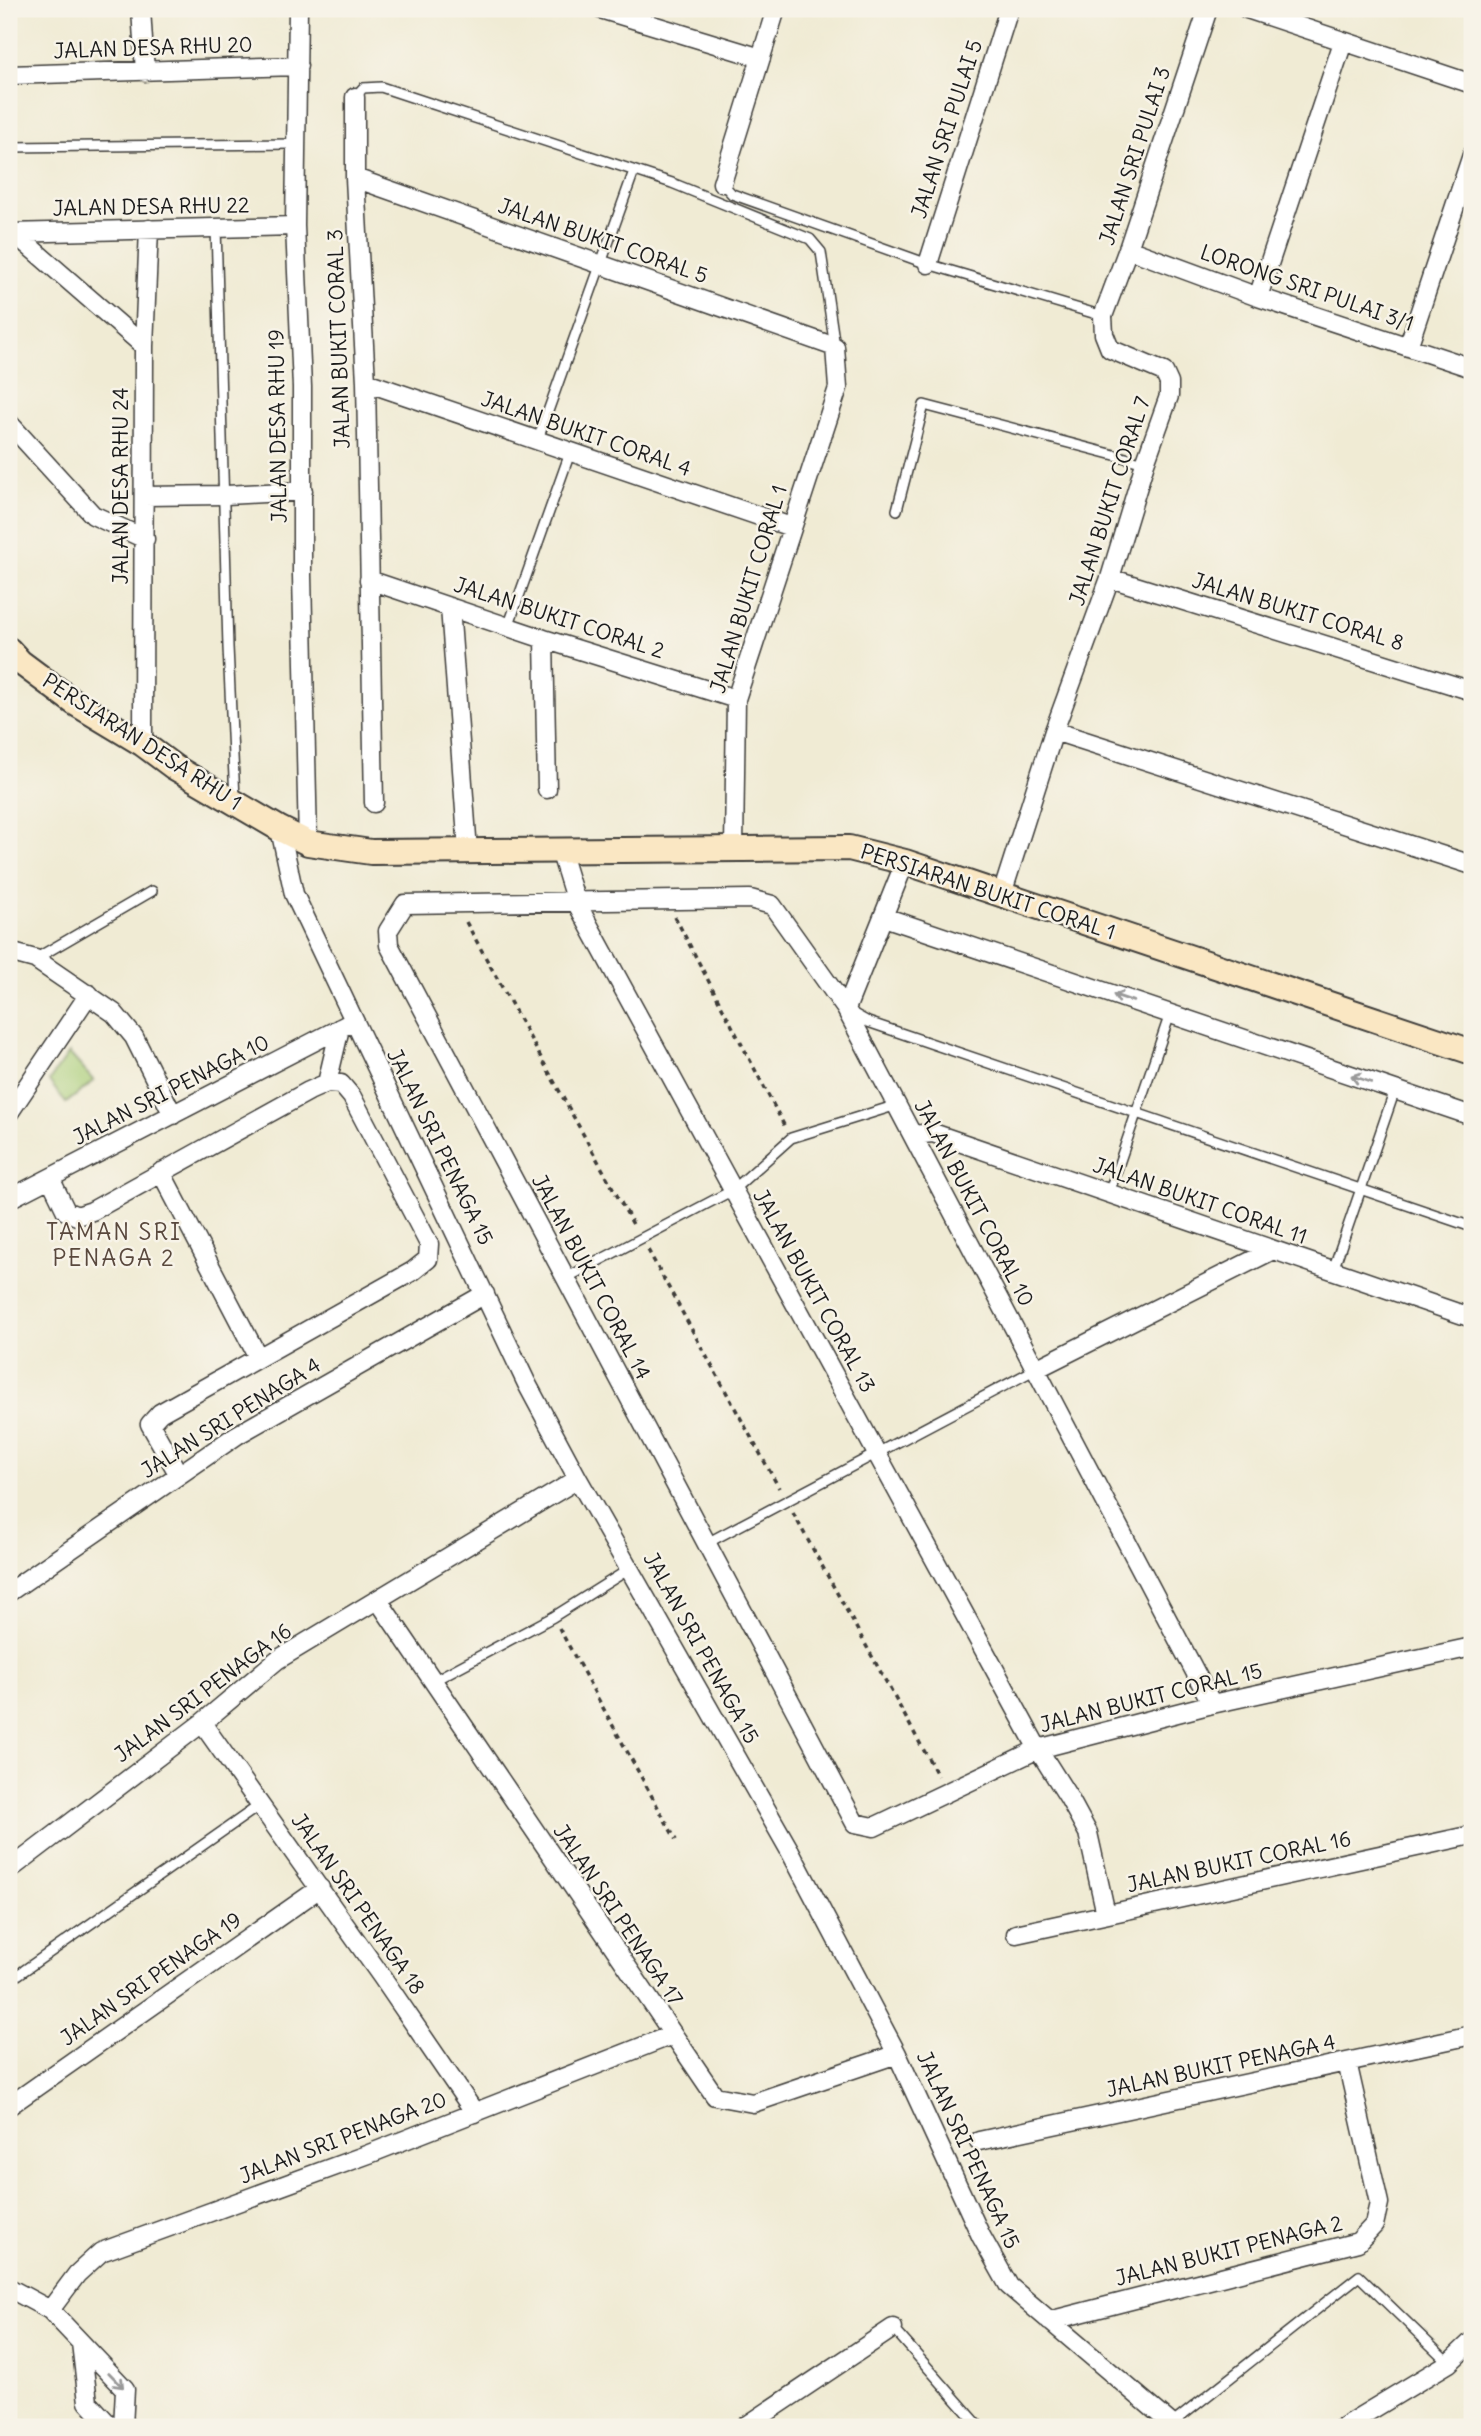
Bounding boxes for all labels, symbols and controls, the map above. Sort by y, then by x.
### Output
street label: JALAN DESA RHU 20 [53,31,253,64]
street label: JALAN SRI PULAI 5 [905,36,988,221]
street label: JALAN SRI PULAI 3 [1093,63,1176,248]
street label: JALAN DESA RHU 22 [52,191,250,222]
street label: JALAN BUKIT CORAL 5 [495,192,712,289]
street label: JALAN BUKIT CORAL 3 [321,229,356,449]
street label: LORONG SRI PULAI 3/1 [1197,238,1418,337]
street label: JALAN DESA RHU 19 [262,329,293,523]
street label: JALAN BUKIT CORAL 4 [478,385,695,482]
street label: JALAN DESA RHU 24 [107,387,134,585]
street label: JALAN BUKIT CORAL 7 [1063,393,1156,609]
street label: JALAN BUKIT CORAL 1 [704,482,793,696]
street label: JALAN BUKIT CORAL 8 [1189,566,1407,657]
street label: JALAN BUKIT CORAL 2 [451,571,668,664]
street label: PERSIARAN DESA RHU 1 [37,667,247,816]
street label: PERSIARAN BUKIT CORAL 1 [857,838,1119,946]
one-way arrow [1112,991,1134,1003]
street label: JALAN SRI PENAGA 10 [68,1028,273,1151]
street label: JALAN SRI PENAGA 15 [381,1044,500,1249]
one-way arrow [1351,1072,1373,1084]
street label: JALAN BUKIT CORAL 10 [909,1095,1040,1311]
street label: JALAN BUKIT CORAL 11 [1090,1151,1311,1250]
street label: JALAN BUKIT CORAL 14 [526,1170,657,1384]
street label: JALAN BUKIT CORAL 13 [747,1184,882,1397]
district label: TAMAN SRI PENAGA 2 [46,1217,182,1272]
street label: JALAN SRI PENAGA 4 [136,1351,326,1484]
street label: JALAN SRI PENAGA 15 [638,1547,765,1748]
street label: JALAN SRI PENAGA 16 [109,1617,297,1768]
street label: JALAN BUKIT CORAL 15 [1037,1657,1265,1738]
street label: JALAN SRI PENAGA 18 [286,1808,431,2000]
street label: JALAN SRI PENAGA 17 [548,1819,689,2011]
street label: JALAN BUKIT CORAL 16 [1124,1825,1353,1898]
street label: JALAN SRI PENAGA 19 [55,1906,246,2051]
street label: JALAN BUKIT PENAGA 4 [1104,2028,1338,2103]
street label: JALAN SRI PENAGA 15 [911,2047,1026,2253]
street label: JALAN SRI PENAGA 20 [235,2086,450,2190]
street label: JALAN BUKIT PENAGA 2 [1113,2209,1345,2292]
one-way arrow [108,2371,125,2388]

